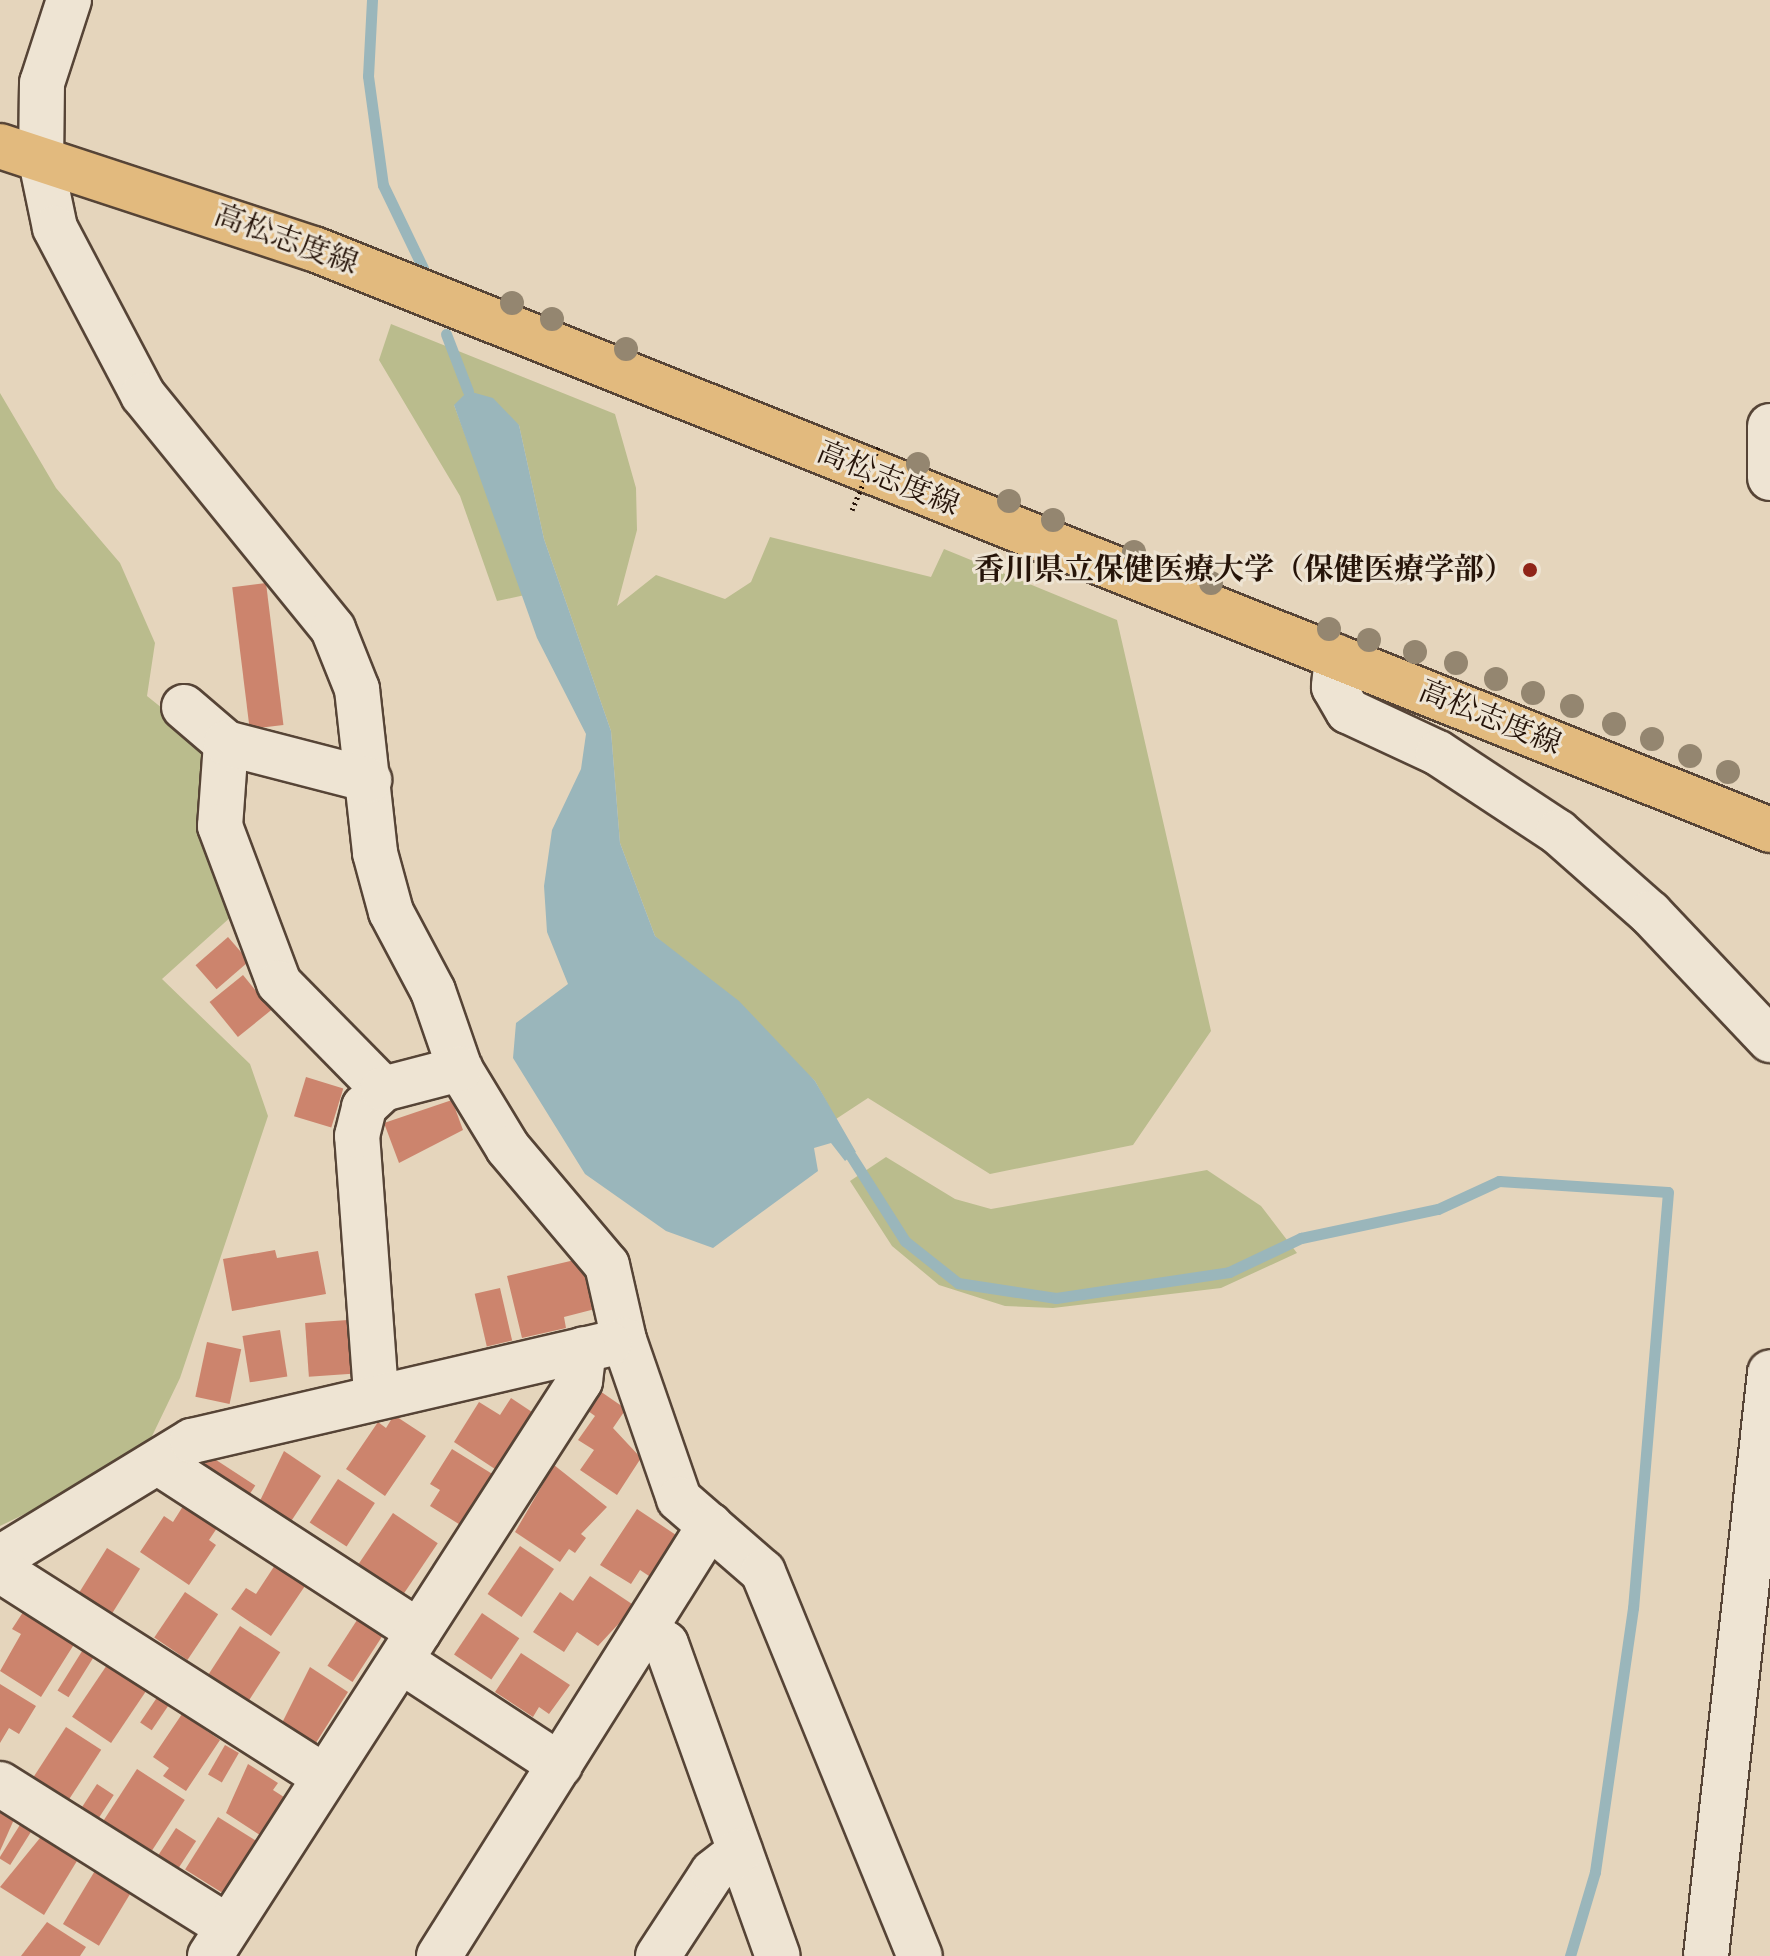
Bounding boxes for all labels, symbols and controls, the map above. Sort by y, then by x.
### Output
street label: 高松志度線 [209,197,363,283]
street label: 高松志度線 [812,434,964,524]
place label: 香川県立保健医療大学（保健医療学部） [974,552,1514,588]
marker: 香川県立保健医療大学（保健医療学部） [1521,561,1539,579]
street label: 高松志度線 [1414,673,1566,763]

